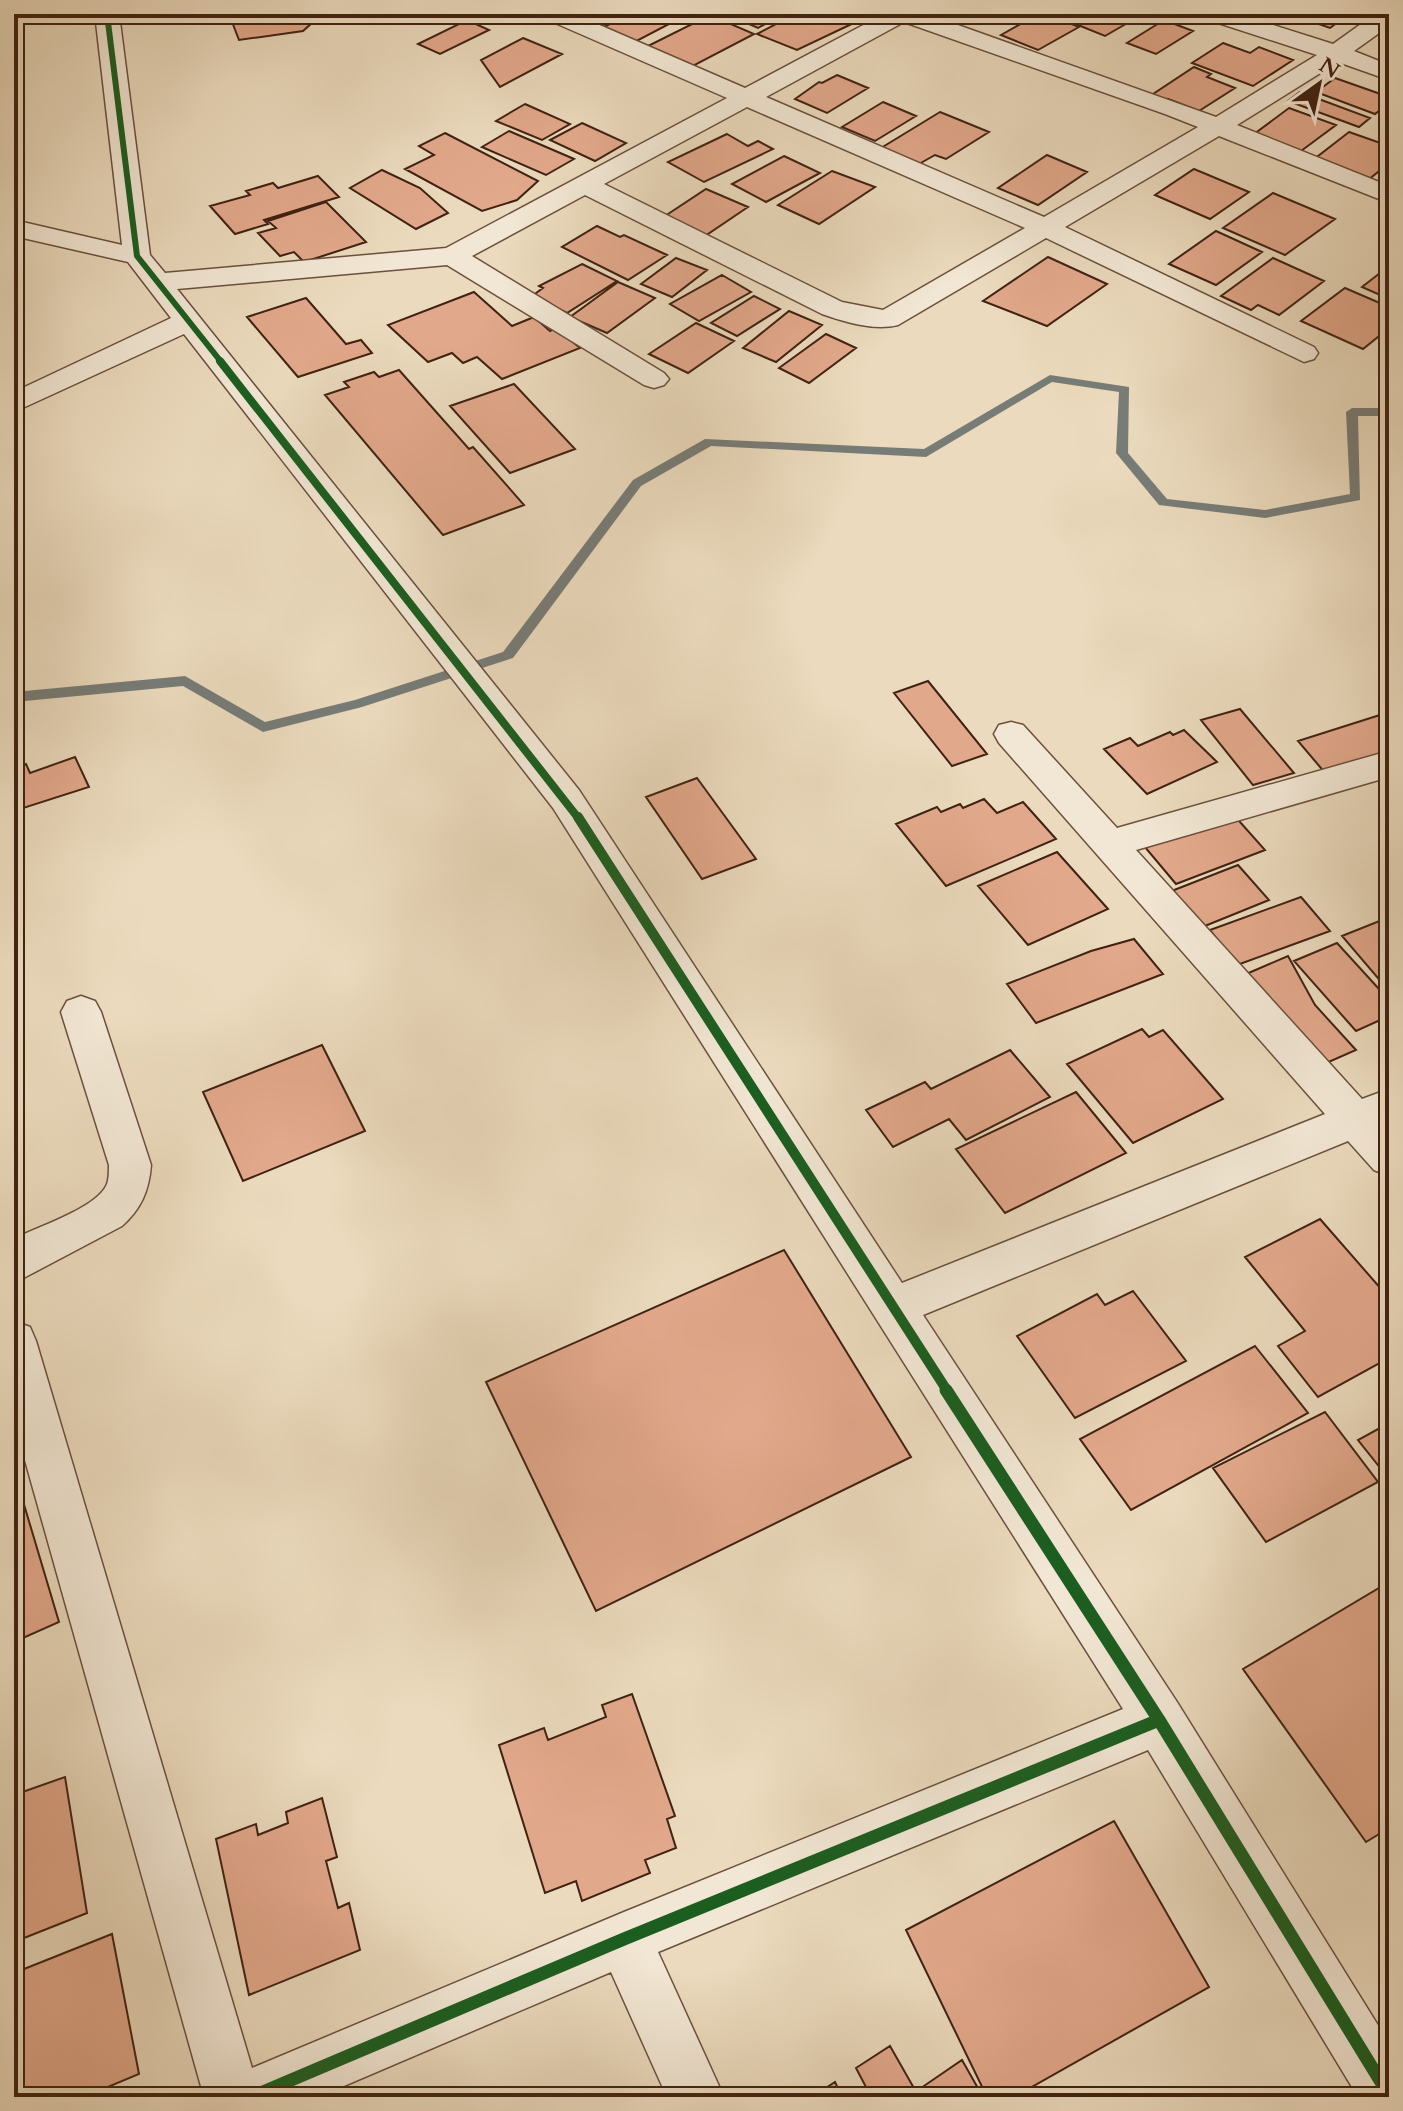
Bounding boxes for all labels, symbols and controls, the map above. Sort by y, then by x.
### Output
north arrow [1279,44,1359,124]
text: N [1313,50,1346,86]

